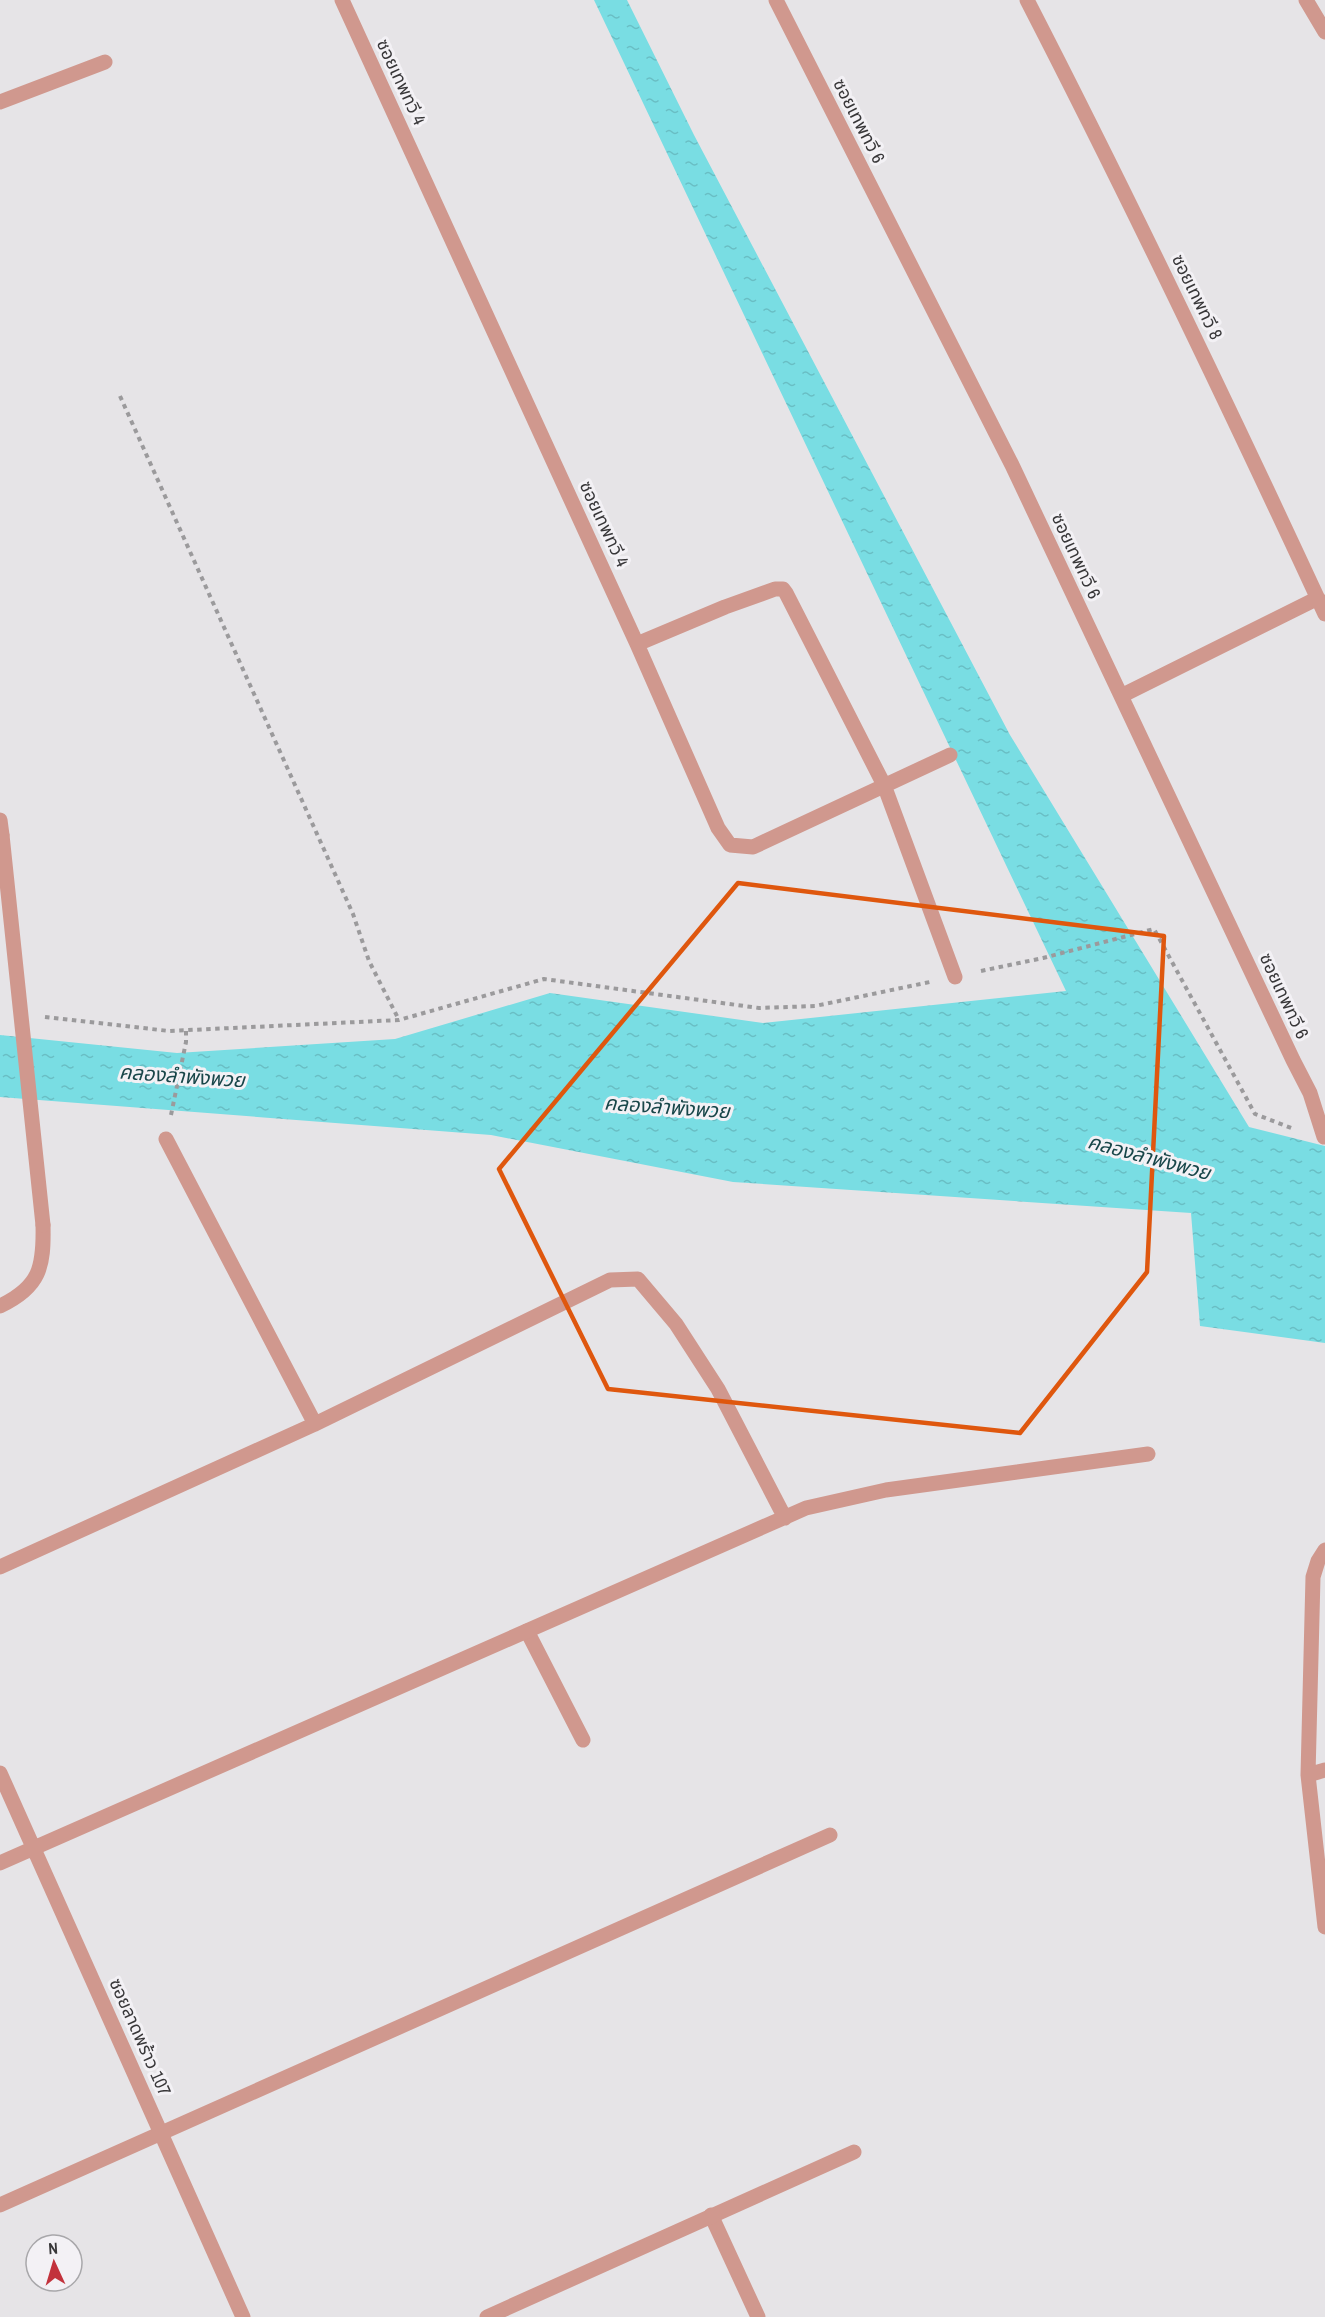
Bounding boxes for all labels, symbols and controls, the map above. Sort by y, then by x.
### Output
street label: ซอยเทพทวี 4 [371,35,432,129]
street label: ซอยเทพทวี 6 [827,74,891,167]
street label: ซอยเทพทวี 8 [1166,250,1229,344]
street label: ซอยเทพทวี 4 [574,477,635,571]
street label: ซอยเทพทวี 6 [1046,509,1107,603]
street label: ซอยเทพทวี 6 [1254,949,1315,1043]
water label: คลองลำพังพวย [118,1058,248,1094]
water label: คลองลำพังพวย [603,1089,733,1125]
water label: คลองลำพังพวย [1085,1127,1215,1186]
street label: ซอยลาดพร้าว 107 [103,1974,177,2099]
north arrow [24,2233,84,2293]
text: N [47,2237,58,2259]

